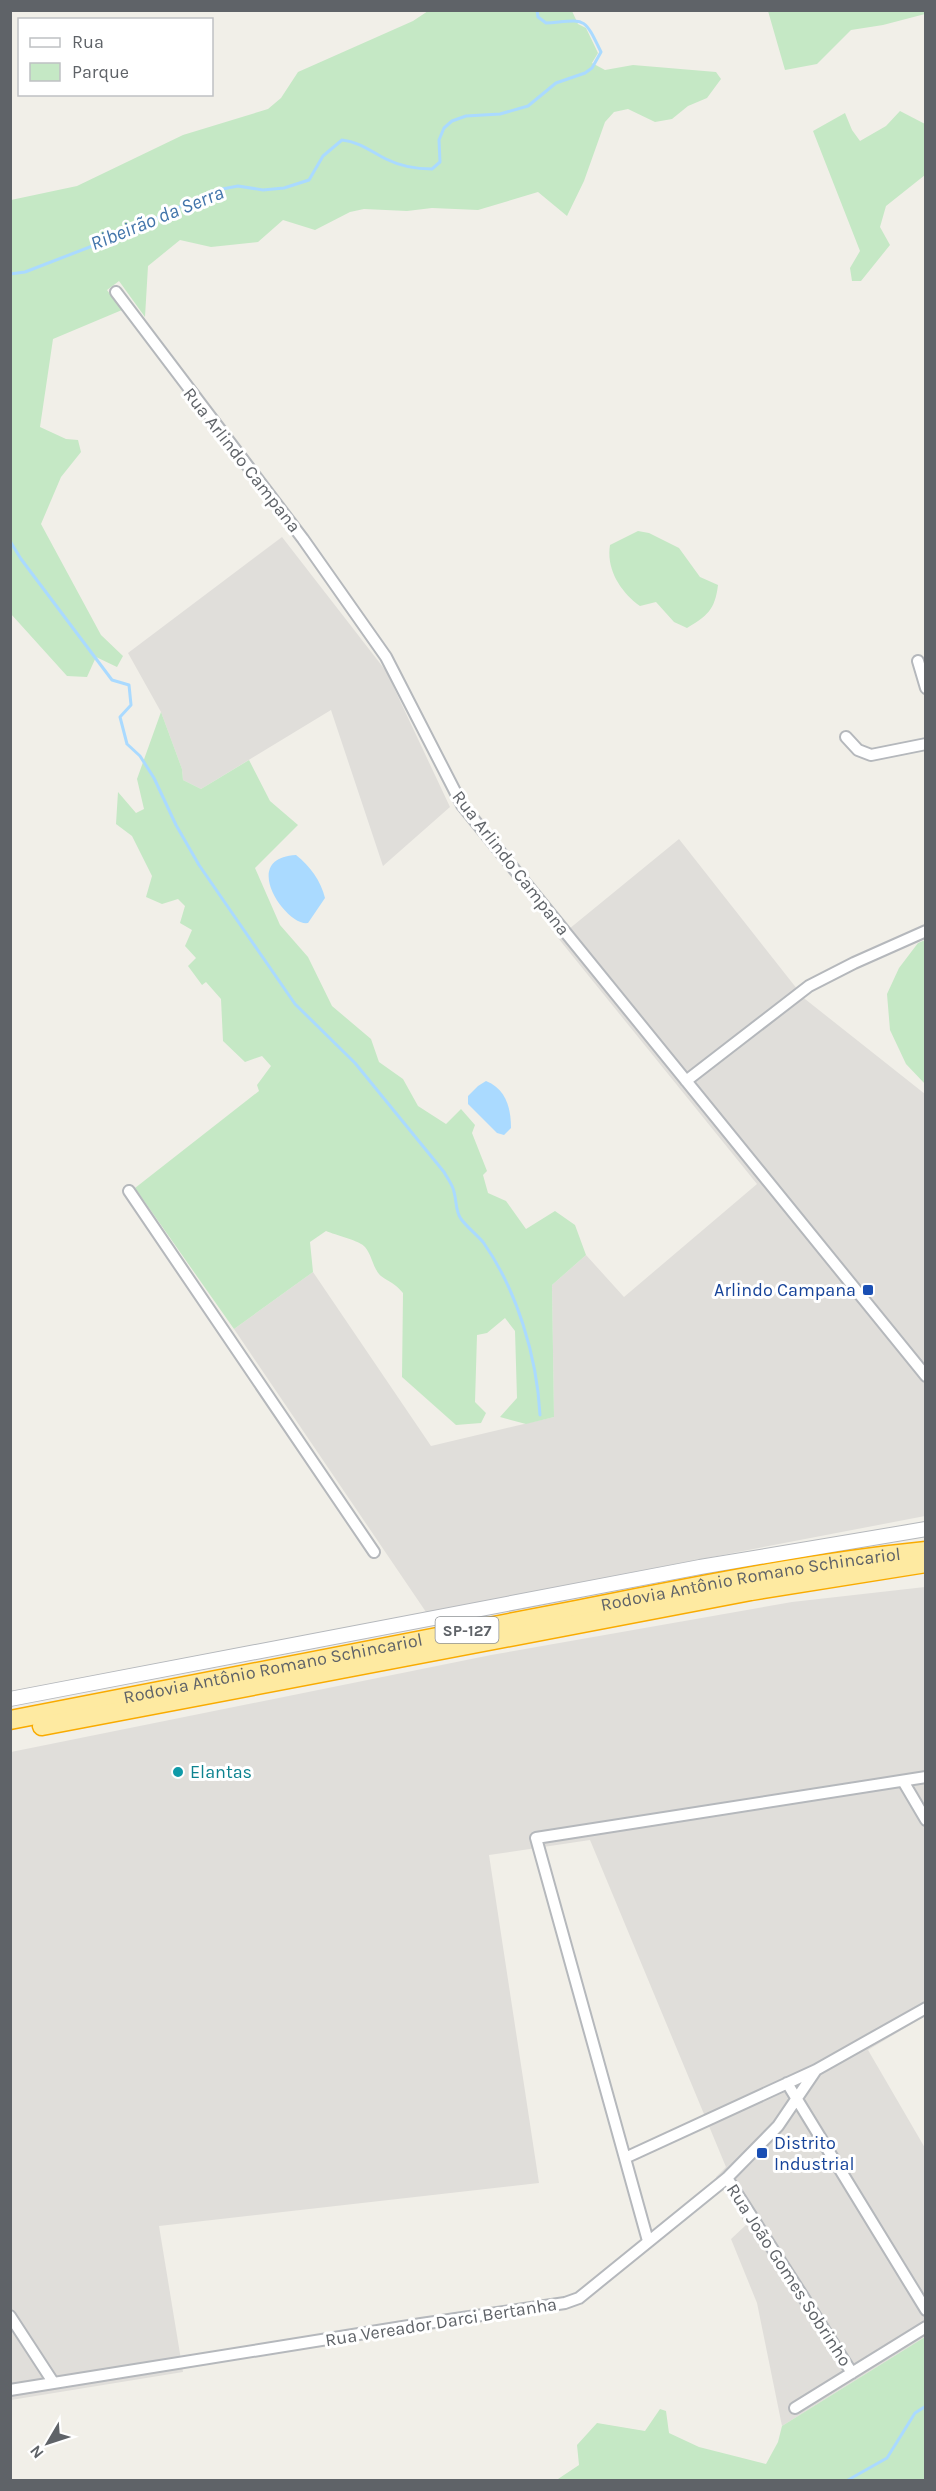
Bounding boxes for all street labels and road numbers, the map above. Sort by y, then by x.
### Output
street label: Rua Arlindo Campana [179,383,305,537]
street label: Rua Arlindo Campana [448,786,574,940]
street label: Rodovia Antônio Romano Schincariol [599,1543,902,1616]
road number: SP-127 [436,1617,498,1643]
street label: Rodovia Antônio Romano Schincariol [122,1628,424,1708]
street label: Rua João Gomes Sobrinho [722,2180,856,2370]
street label: Rua Vereador Darci Bertanha [324,2293,558,2351]

